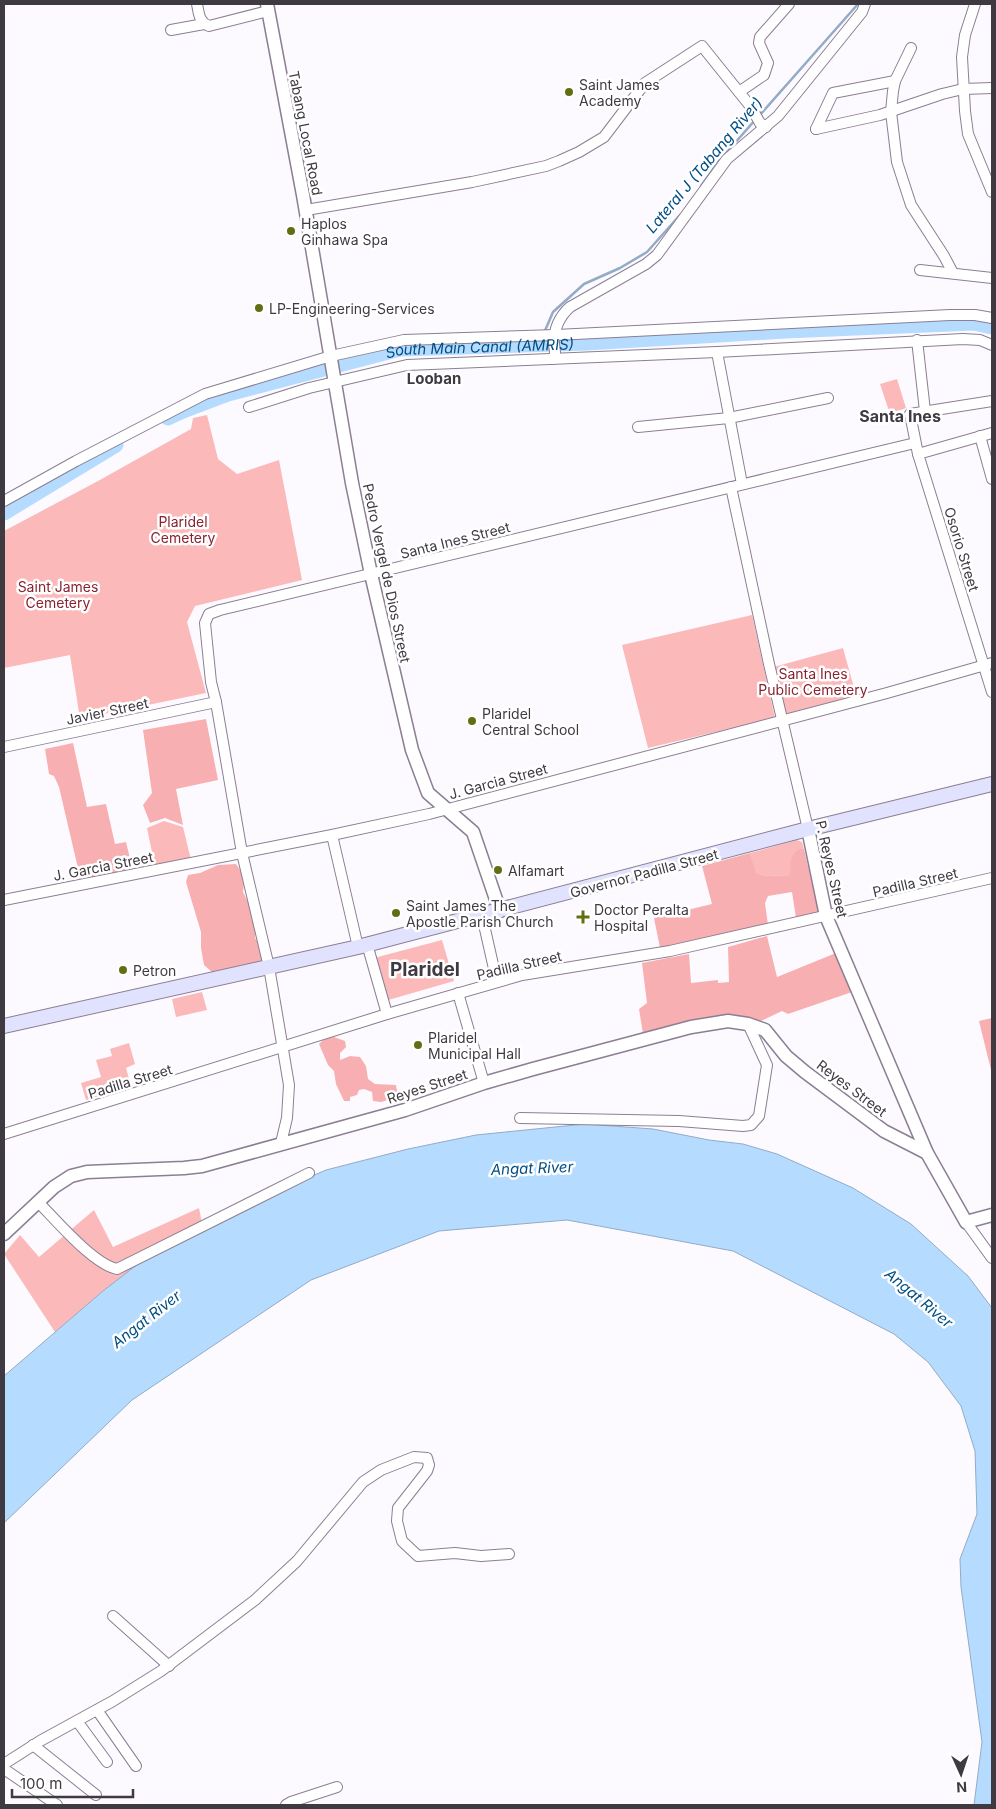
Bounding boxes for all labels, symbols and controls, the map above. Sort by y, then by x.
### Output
street label: Tabang Local Road [286,69,326,197]
place label: Saint James Academy [579,76,660,109]
marker: Saint James Academy [563,86,575,98]
water label: Lateral J (Tabang River) [642,93,766,237]
place label: Haplos Ginhawa Spa [301,215,388,248]
marker: Haplos Ginhawa Spa [285,225,297,237]
place label: LP-Engineering-Services [269,300,435,317]
marker: LP-Engineering-Services [253,302,265,314]
water label: South Main Canal (AMRIS) [383,334,574,362]
district label: Looban [407,369,461,388]
district label: Santa Ines [859,406,941,426]
street label: Pedro Vergel de Dios Street [360,482,414,664]
street label: Osorio Street [941,505,983,594]
park label: Plaridel Cemetery [151,513,216,546]
street label: Santa Ines Street [398,518,512,562]
park label: Saint James Cemetery [18,578,98,611]
park label: Santa Ines Public Cemetery [758,665,868,698]
street label: Javier Street [64,694,150,728]
place label: Plaridel Central School [482,705,579,738]
marker: Plaridel Central School [466,715,478,727]
street label: J. Garcia Street [447,760,550,802]
street label: P. Reyes Street [813,818,852,920]
street label: Governor Padilla Street [568,845,720,901]
street label: J. Garcia Street [52,848,155,884]
place label: Alfamart [508,862,564,879]
marker: Alfamart [492,864,504,876]
street label: Padilla Street [871,864,960,900]
place label: Saint James The Apostle Parish Church [406,897,553,930]
place label: Doctor Peralta Hospital [594,901,689,934]
marker: Saint James The Apostle Parish Church [390,907,402,919]
marker: Doctor Peralta Hospital [576,910,590,924]
street label: Padilla Street [475,947,564,983]
district label: Plaridel [390,958,460,981]
place label: Petron [133,962,176,979]
marker: Petron [117,964,129,976]
place label: Plaridel Municipal Hall [428,1029,521,1062]
marker: Plaridel Municipal Hall [412,1039,424,1051]
street label: Reyes Street [814,1056,891,1120]
street label: Padilla Street [86,1060,174,1102]
street label: Reyes Street [385,1065,470,1107]
water label: Angat River [489,1157,574,1179]
water label: Angat River [881,1264,957,1332]
water label: Angat River [107,1286,185,1352]
north arrow [936,1749,986,1799]
scale bar [12,1766,134,1798]
text: 100 m [20,1774,62,1793]
text: N [956,1779,967,1796]

